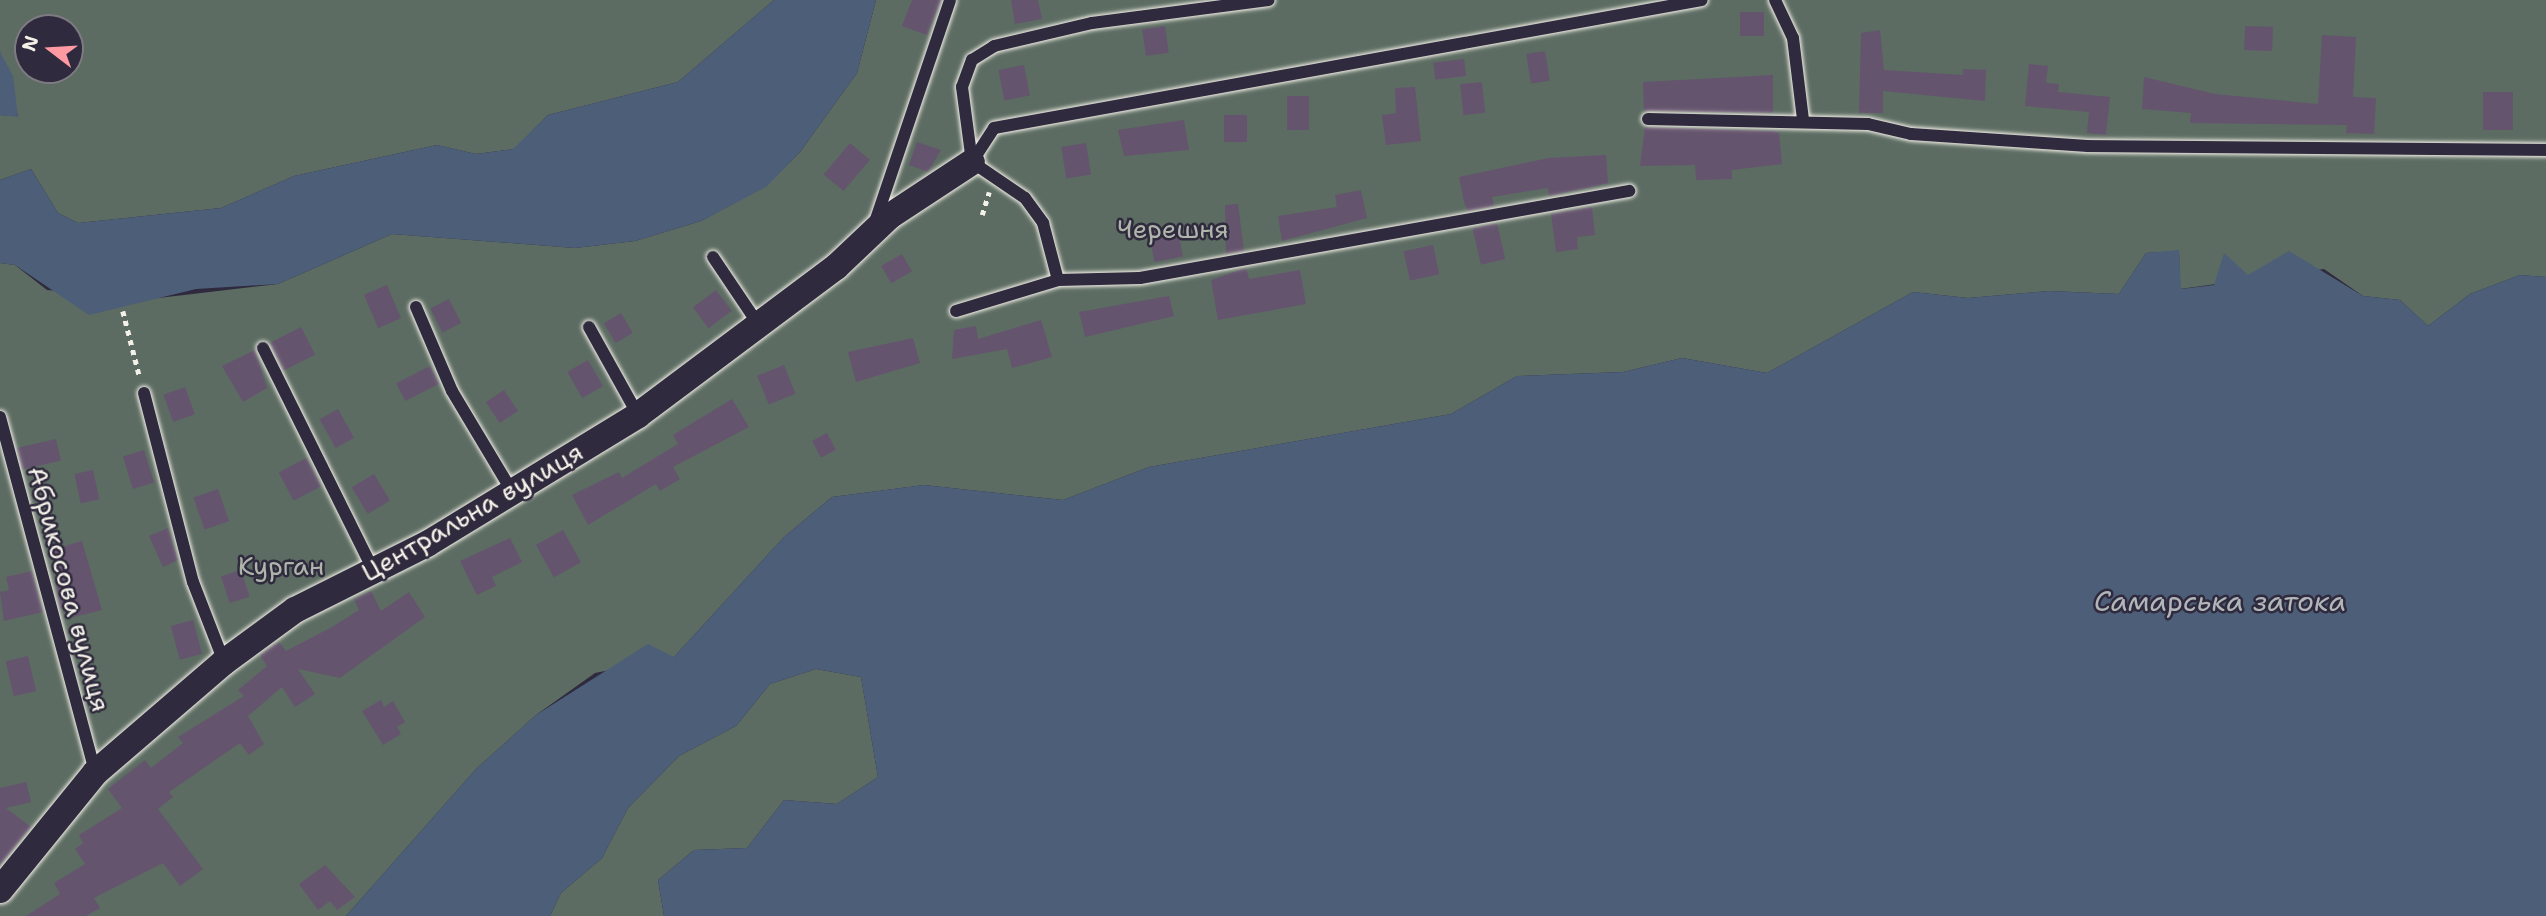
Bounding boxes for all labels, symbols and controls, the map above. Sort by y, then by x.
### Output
north arrow [14,14,84,84]
text: N [16,32,45,54]
park label: Черешня [1117,213,1229,245]
street label: Центральна вулиця [356,436,588,588]
street label: Абрикосова вулиця [21,463,117,715]
park label: Курган [238,550,324,582]
water label: Самарська затока [2094,584,2346,618]

